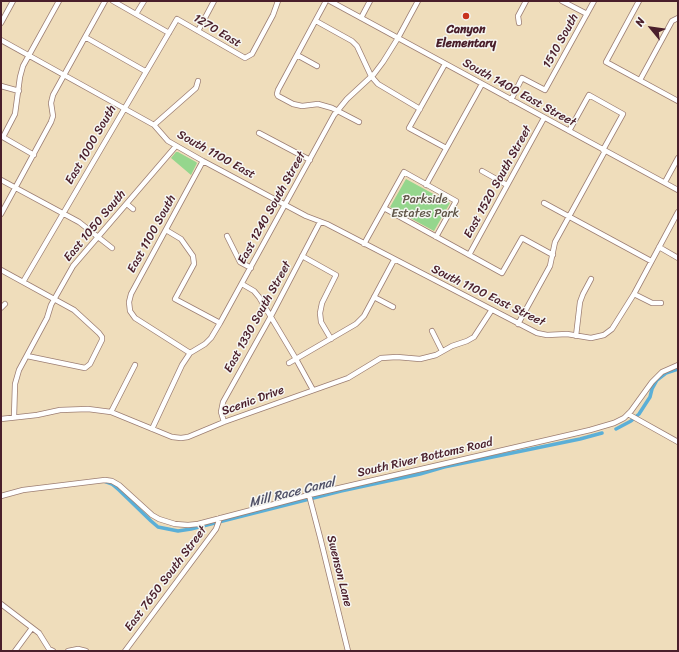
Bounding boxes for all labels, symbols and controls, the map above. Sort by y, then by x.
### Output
north arrow [631,8,671,48]
street label: 1270 East [191,11,243,51]
marker: Canyon Elementary [461,11,471,21]
street label: 1510 South [540,11,582,71]
text: N [630,14,650,30]
place label: Canyon Elementary [436,23,496,51]
street label: South 1400 East Street [460,56,578,130]
street label: East 1000 South [62,103,120,187]
street label: East 1520 South Street [461,123,535,241]
street label: South 1100 East [175,128,257,182]
street label: East 1240 South Street [235,149,309,267]
street label: East 1050 South [61,187,129,265]
street label: East 1100 South [125,193,179,275]
park label: Parkside Estates Park [391,193,459,221]
street label: East 1330 South Street [221,259,295,375]
street label: South 1100 East Street [429,262,547,330]
street label: Scenic Drive [220,383,286,419]
street label: South River Bottoms Road [356,435,494,481]
water label: Mill Race Canal [248,475,336,511]
street label: East 7650 South Street [122,524,210,634]
street label: Swenson Lane [323,534,355,608]

